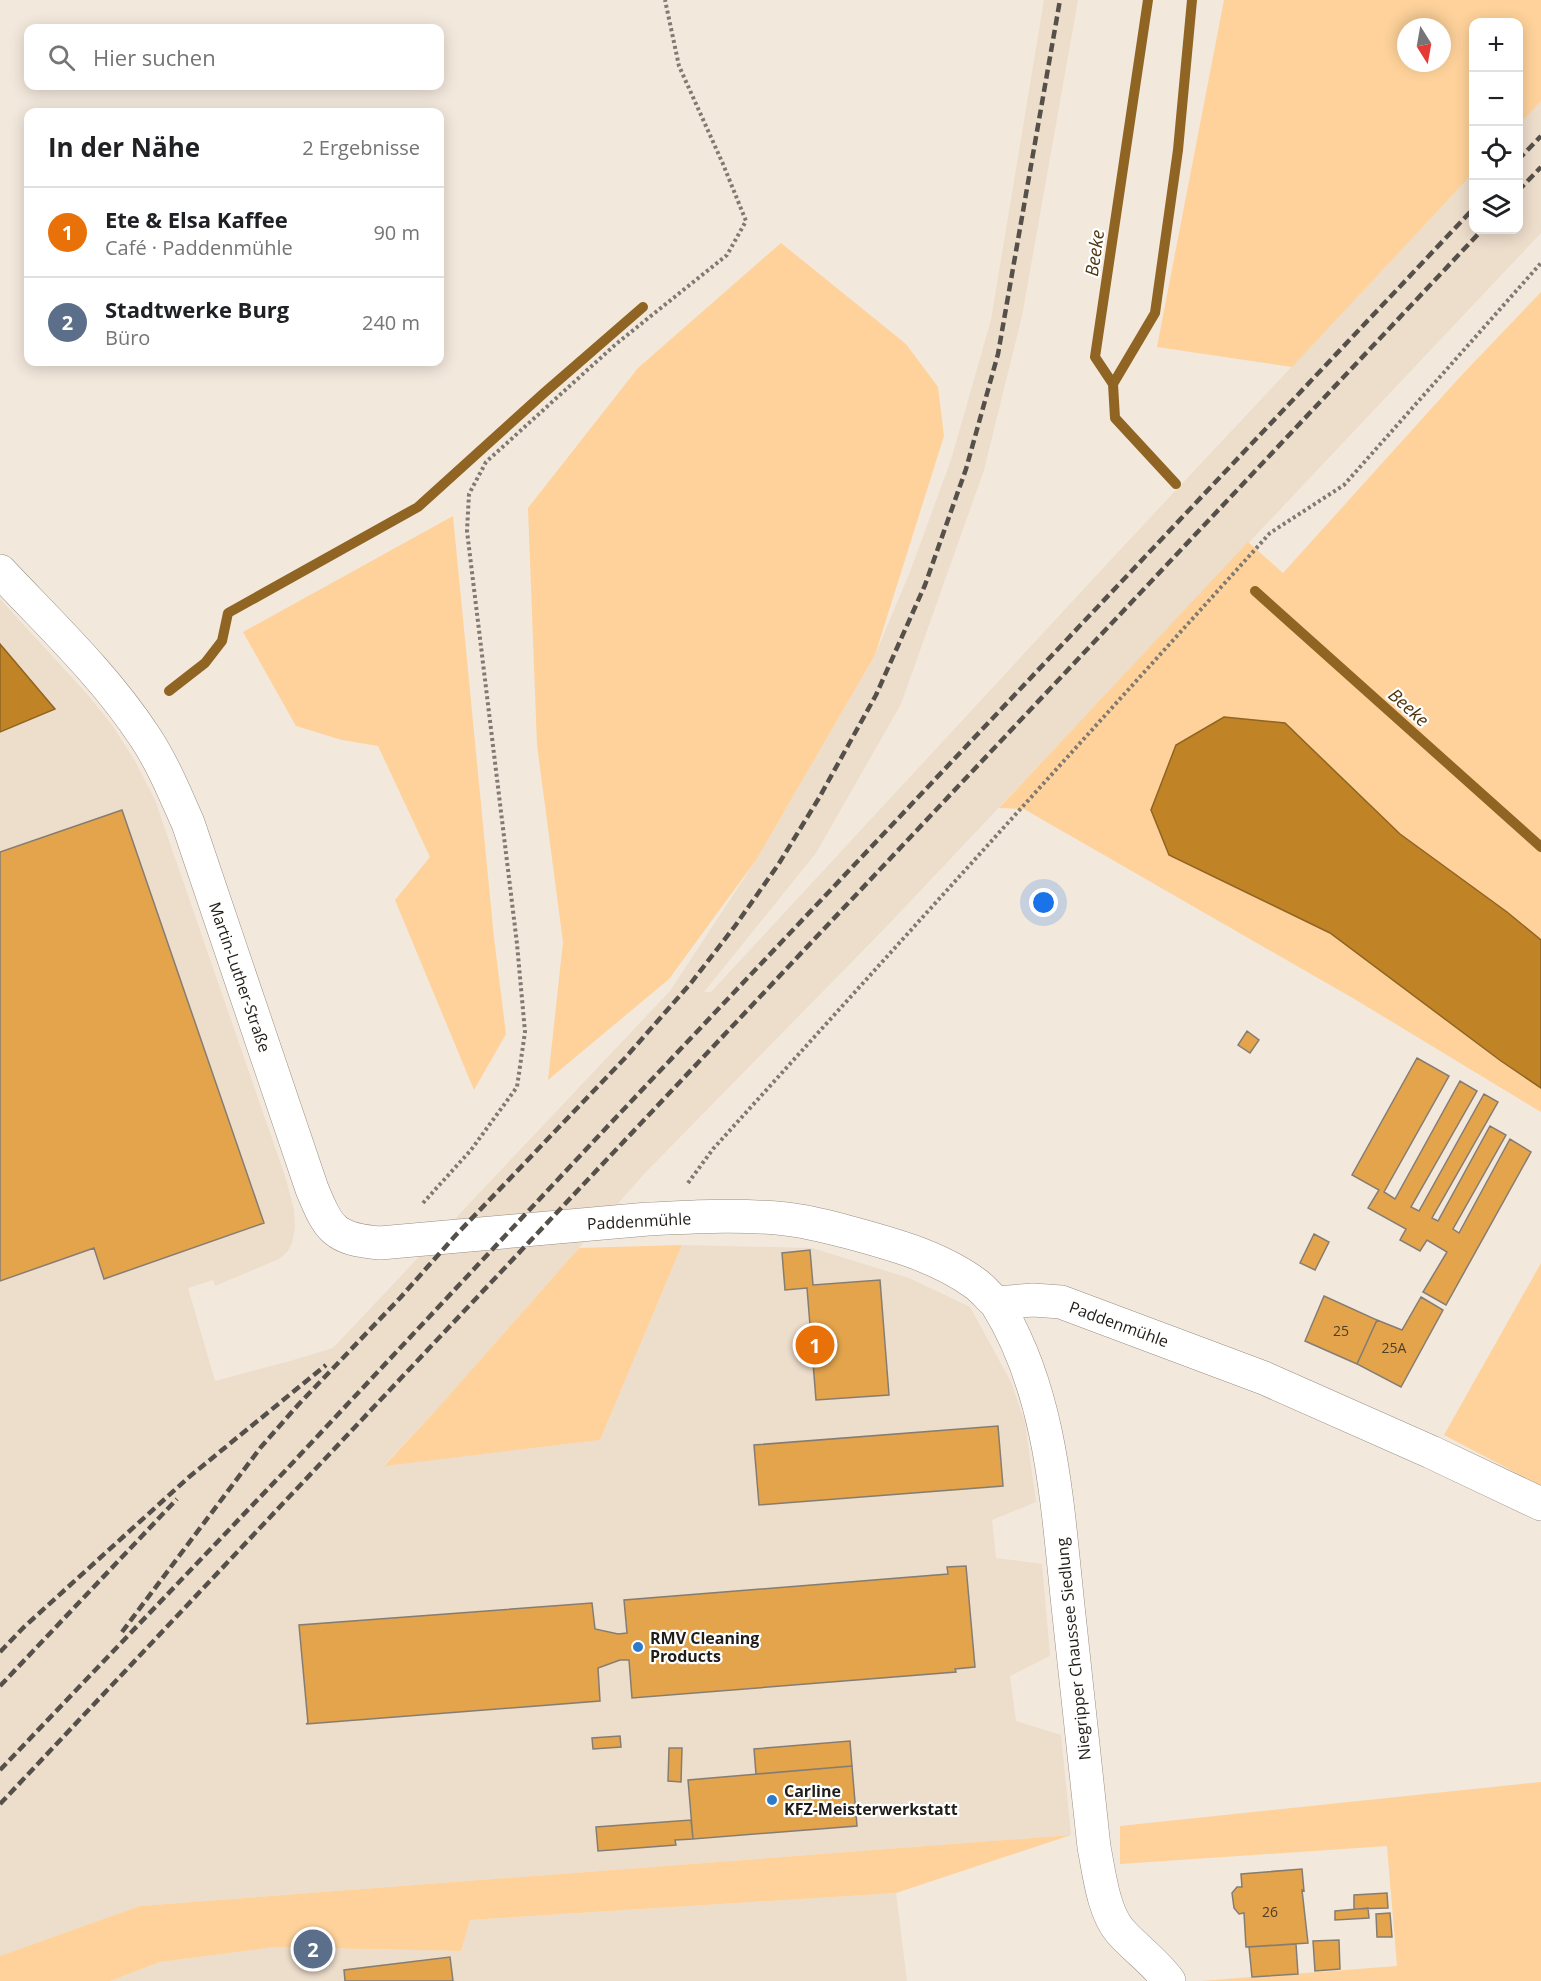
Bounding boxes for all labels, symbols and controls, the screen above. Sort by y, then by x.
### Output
north arrow [1397,18,1451,72]
map controls [1469,18,1523,234]
button: + [1469,18,1523,72]
search box [24,24,444,90]
icon: search [45,41,78,74]
text: Hier suchen [93,42,216,72]
button: − [1469,72,1523,126]
button: locate [1469,126,1523,180]
text: In der Nähe [48,129,200,165]
text: 2 Ergebnisse [302,134,420,161]
button: layers [1469,180,1523,234]
text: Ete & Elsa Kaffee [105,204,288,234]
text: 1 [62,219,73,246]
text: 90 m [373,219,420,246]
water label: Beeke [1079,228,1109,278]
text: Café · Paddenmühle [105,234,293,261]
text: Stadtwerke Burg [105,294,289,324]
text: 2 [62,309,73,336]
text: 240 m [362,309,420,336]
text: Büro [105,324,150,351]
water label: Beeke [1384,683,1434,731]
your location [1029,888,1058,917]
street label: Martin-Luther-Straße [204,899,276,1055]
street label: Paddenmühle [586,1207,692,1235]
street label: Paddenmühle [1066,1296,1172,1352]
house number: 25 [1333,1321,1349,1340]
pin: 1 [796,1322,834,1368]
house number: 25A [1382,1338,1407,1357]
street label: Niegripper Chaussee Siedlung [1050,1536,1096,1761]
place label: RMV Cleaning Products [650,1627,759,1667]
marker: RMV Cleaning Products [631,1640,645,1654]
place label: Carline KFZ-Meisterwerkstatt [784,1780,958,1820]
marker: Carline KFZ-Meisterwerkstatt [765,1793,779,1807]
house number: 26 [1262,1902,1278,1921]
pin: 2 [294,1926,332,1972]

